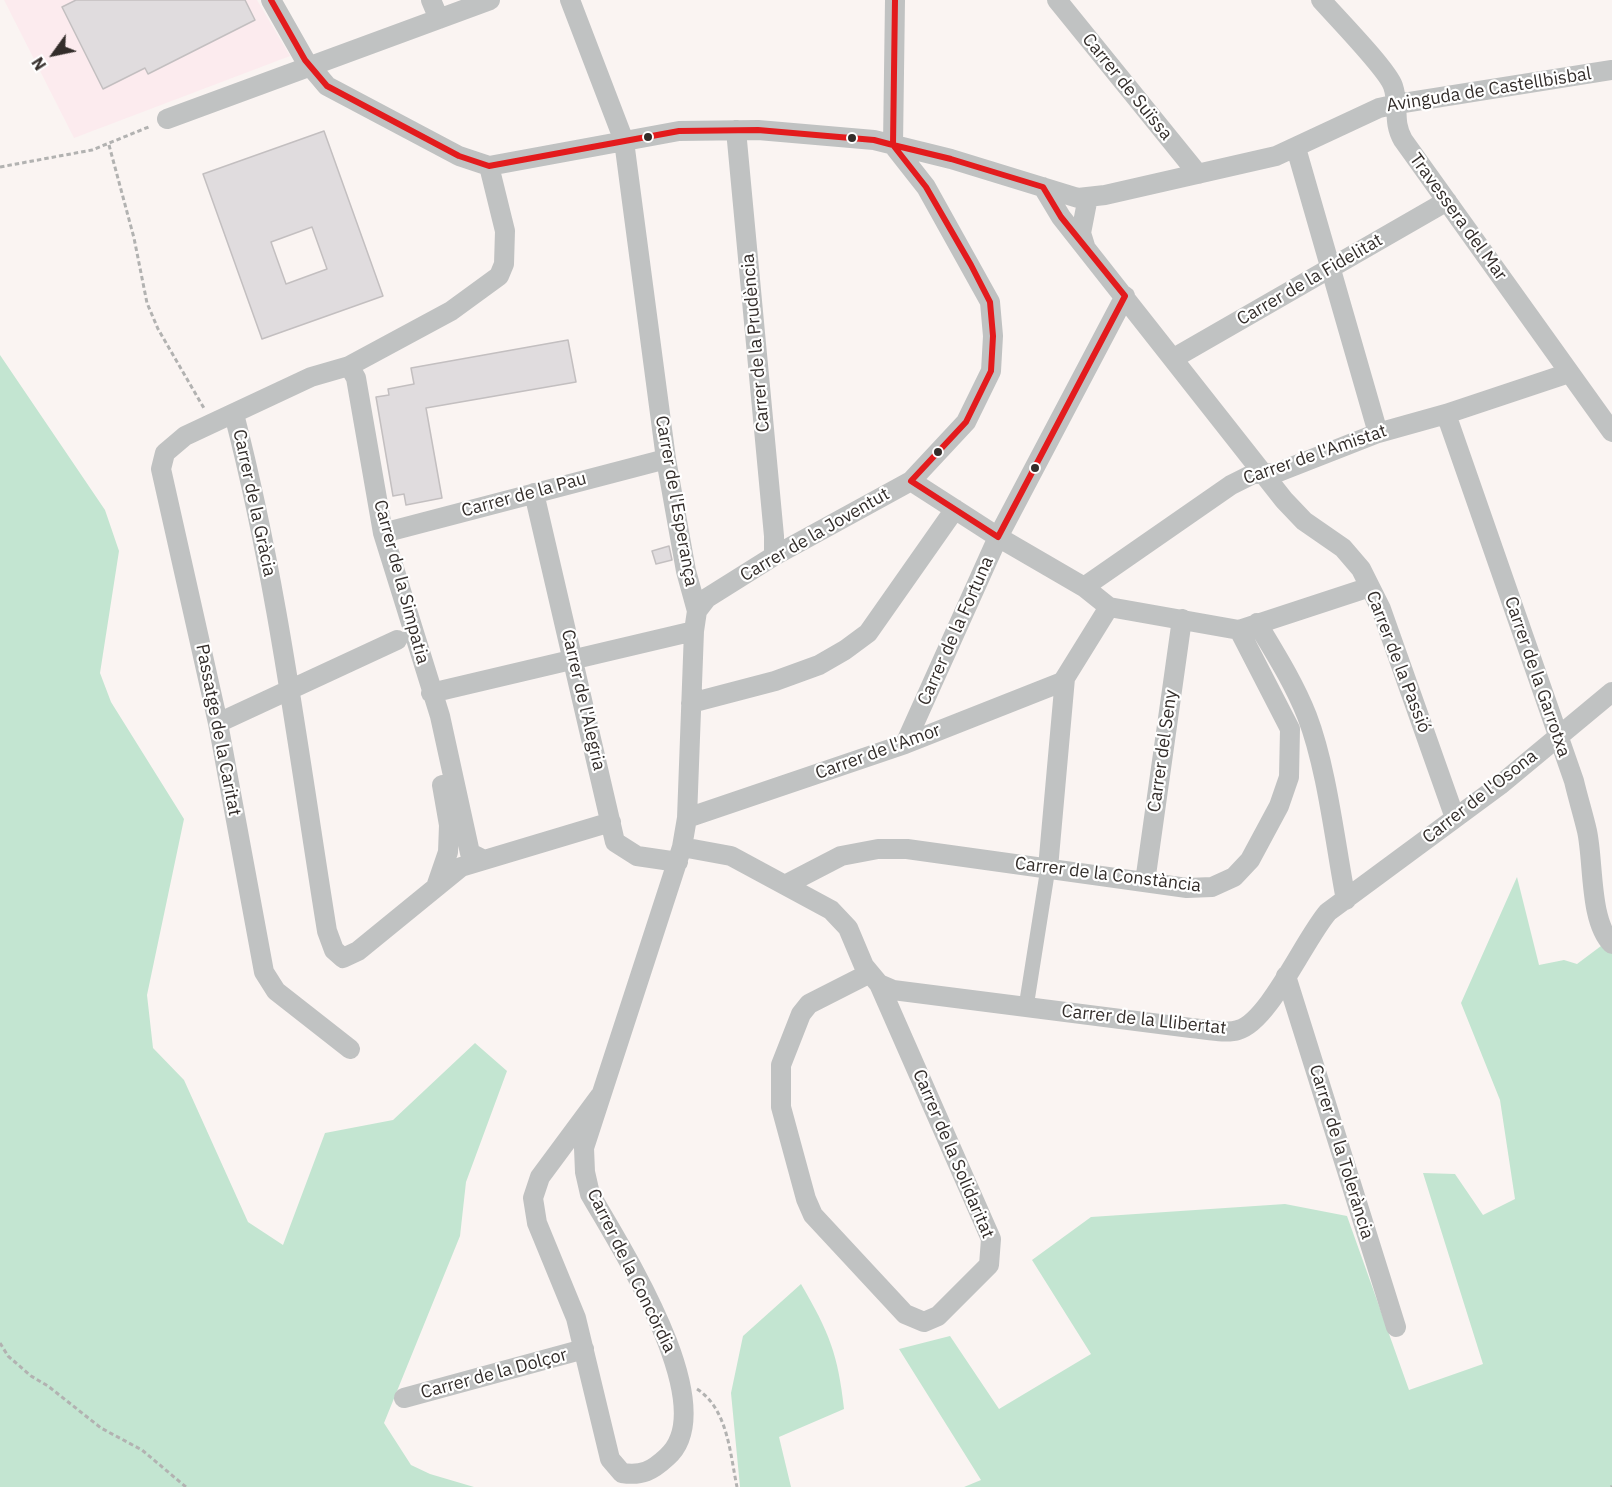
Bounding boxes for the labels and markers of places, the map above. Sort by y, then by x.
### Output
unlabelled marker [642,131,654,143]
unlabelled marker [846,132,858,144]
unlabelled marker [932,446,944,458]
unlabelled marker [1029,462,1041,474]

